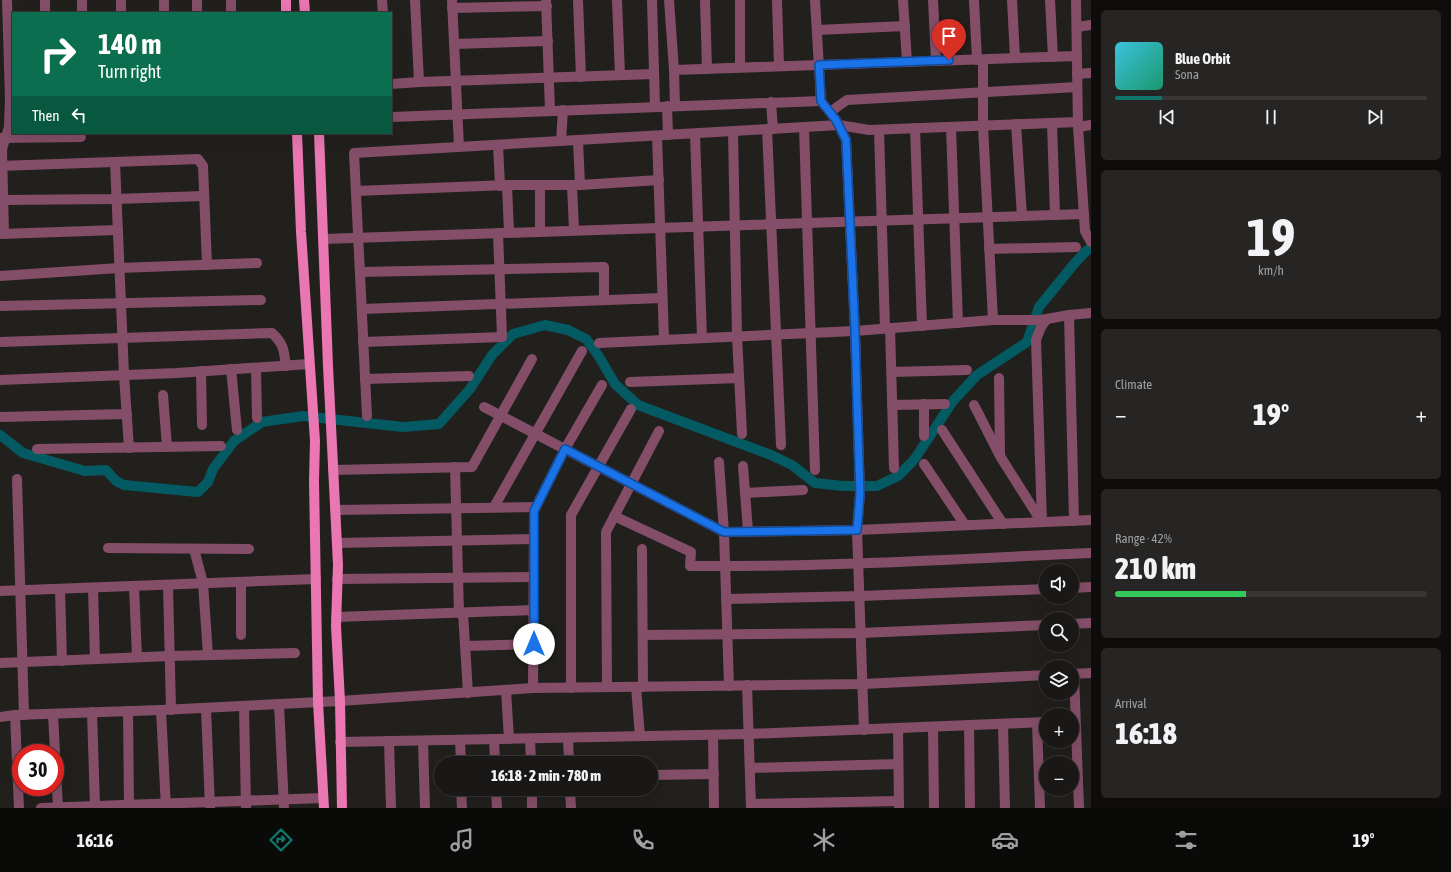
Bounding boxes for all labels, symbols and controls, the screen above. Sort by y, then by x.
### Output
pin [932,19,966,60]
icon: arrive [938,25,960,47]
icon: right [32,28,84,80]
text: 140 m [98,28,161,60]
text: Blue Orbit [1175,50,1230,67]
text: Turn right [98,61,161,82]
text: Sona [1175,67,1199,82]
icon: left [68,104,90,126]
icon: previous [1156,106,1178,128]
icon: pause [1260,106,1282,128]
icon: next [1364,106,1386,128]
text: Then [32,107,60,124]
text: 19 [1247,207,1295,267]
text: km/h [1258,263,1284,278]
text: Climate [1115,377,1152,392]
text: 19° [1253,397,1289,431]
text: − [1115,401,1126,427]
text: + [1416,401,1427,427]
text: Range · 42% [1115,531,1172,546]
text: 210 km [1115,551,1196,585]
map controls [1039,564,1079,796]
button: sound [1039,564,1079,604]
button: search [1039,612,1079,652]
position arrow [513,623,555,665]
button: layers [1039,660,1079,700]
text: Arrival [1115,696,1147,711]
button: + [1039,708,1079,748]
text: 16:18 [1115,716,1177,750]
speed limit sign: 30 [12,744,64,796]
button: − [1039,756,1079,796]
text: 16:18 · 2 min · 780 m [491,767,601,784]
icon: directions [267,826,295,854]
icon: music [448,826,476,854]
icon: phone [629,826,657,854]
icon: climate [810,826,838,854]
icon: car [991,826,1019,854]
icon: filters [1172,826,1200,854]
text: 16:16 [77,830,114,851]
text: 19° [1353,830,1374,851]

